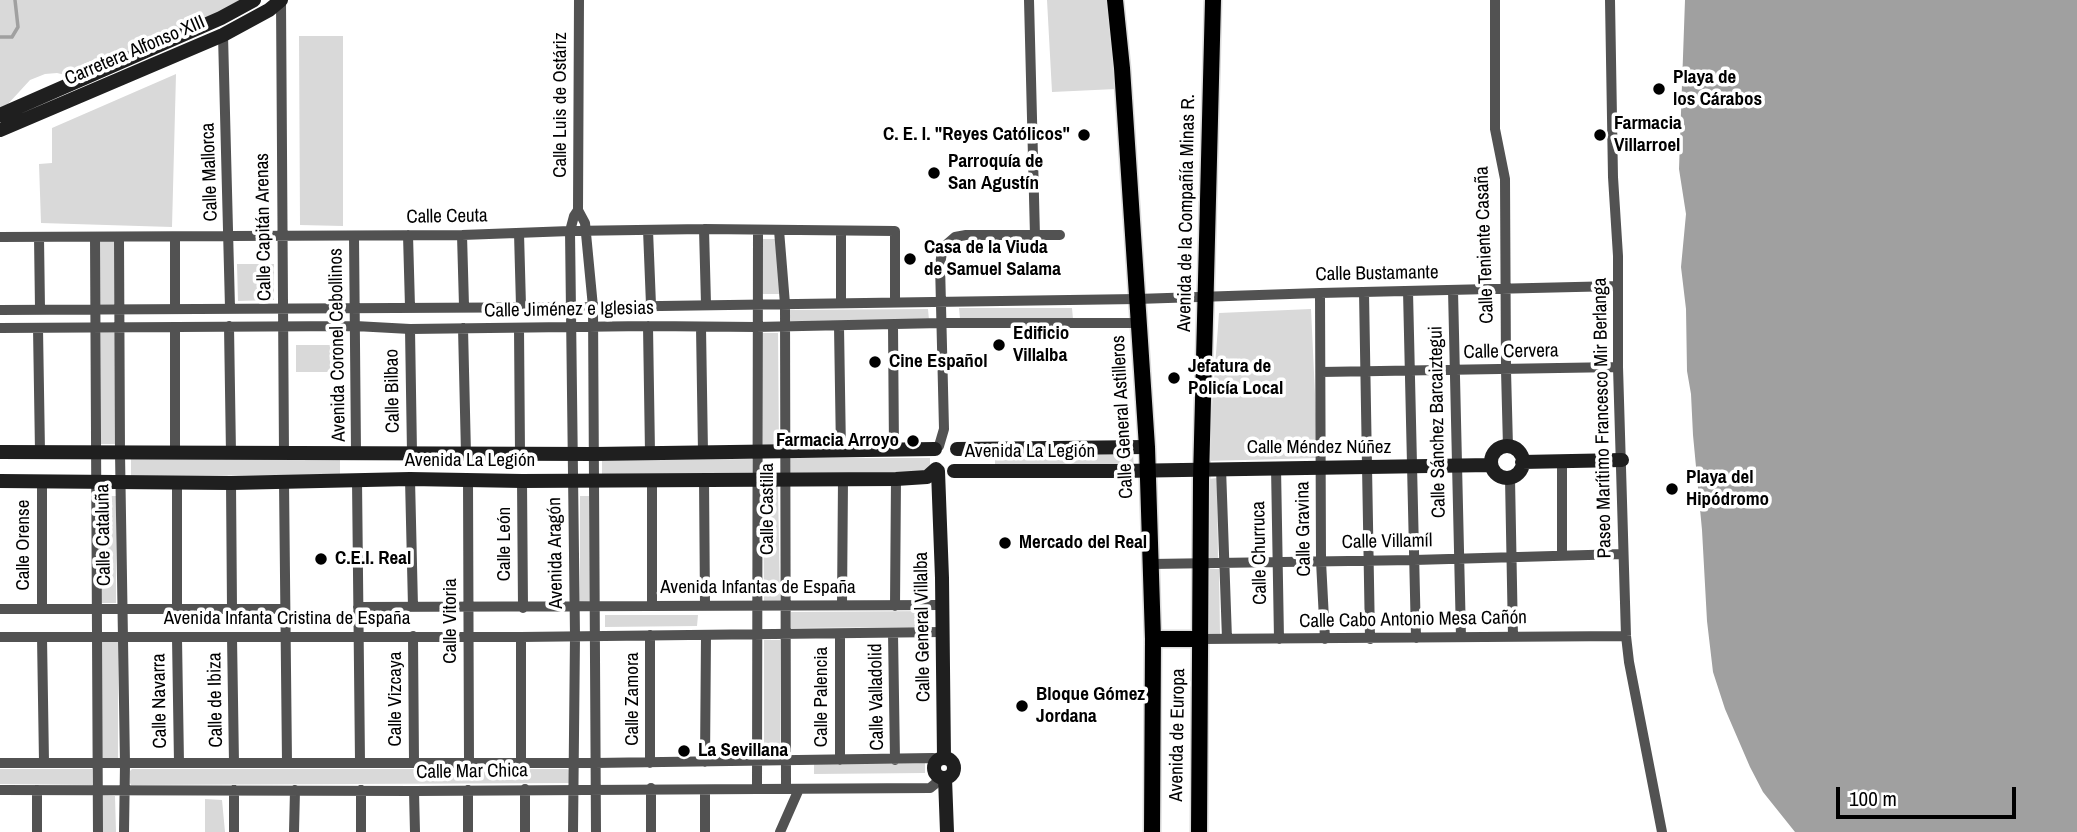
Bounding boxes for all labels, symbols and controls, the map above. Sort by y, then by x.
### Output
street label: Carretera Alfonso XIII [62,11,208,91]
street label: Calle Luis de Ostáriz [550,32,572,178]
place label: Playa de los Cárabos [1673,67,1762,111]
marker: Playa de los Cárabos [1651,81,1667,97]
street label: Avenida de la Compañía Minas R. [1174,94,1200,332]
place label: Farmacia Villarroel [1614,113,1682,157]
street label: Calle Mallorca [197,122,223,222]
place label: C. E. I. "Reyes Católicos" [883,124,1070,146]
marker: C. E. I. "Reyes Católicos" [1076,127,1092,143]
marker: Farmacia Villarroel [1592,127,1608,143]
place label: Parroquía de San Agustín [948,151,1043,195]
street label: Calle Capitán Arenas [251,153,277,301]
marker: Parroquía de San Agustín [926,165,942,181]
street label: Calle Teniente Casaña [1471,166,1499,324]
street label: Calle Ceuta [406,205,488,229]
place label: Casa de la Viuda de Samuel Salama [924,237,1061,281]
street label: Avenida Coronel Cebollinos [325,248,351,442]
marker: Casa de la Viuda de Samuel Salama [902,251,918,267]
street label: Calle Bustamante [1315,262,1439,286]
street label: Paseo Marítimo Francesco Mir Berlanga [1589,278,1617,558]
street label: Calle Jiménez e Iglesias [484,297,654,323]
place label: Edificio Villalba [1013,323,1069,367]
street label: Calle Sánchez Barcaiztegui [1425,326,1451,518]
street label: Calle General Astilleros [1107,335,1139,499]
marker: Edificio Villalba [991,337,1007,353]
street label: Calle Cervera [1463,340,1559,364]
street label: Calle Bilbao [381,349,405,433]
place label: Cine Español [889,351,988,373]
marker: Cine Español [867,354,883,370]
place label: Jefatura de Policía Local [1188,356,1283,400]
marker: Jefatura de Policía Local [1166,370,1182,386]
place label: Farmacia Arroyo [776,430,899,452]
marker: Farmacia Arroyo [905,433,921,449]
street label: Calle Méndez Núñez [1247,437,1391,459]
street label: Avenida La Legión [965,441,1095,463]
street label: Avenida La Legión [405,450,535,472]
street label: Calle Castilla [757,463,779,555]
place label: Playa del Hipódromo [1686,467,1769,511]
street label: Calle Gravina [1292,481,1316,577]
marker: Playa del Hipódromo [1664,481,1680,497]
street label: Calle Cataluña [92,484,116,586]
street label: Avenida Aragón [544,497,568,609]
street label: Calle Orense [13,500,35,590]
street label: Calle Churruca [1248,501,1272,605]
street label: Calle León [494,507,516,581]
street label: Calle Villamíl [1341,530,1433,554]
place label: Mercado del Real [1019,532,1147,554]
marker: Mercado del Real [997,535,1013,551]
place label: C.E.I. Real [335,548,411,570]
marker: C.E.I. Real [313,551,329,567]
street label: Calle General Villalba [910,552,936,702]
street label: Avenida Infantas de España [660,577,856,599]
street label: Calle Vitoria [440,578,462,664]
street label: Calle Cabo Antonio Mesa Cañón [1299,607,1527,633]
street label: Avenida Infanta Cristina de España [164,608,410,630]
street label: Calle Valladolid [865,643,889,751]
street label: Calle Palencia [811,647,833,747]
street label: Calle de Ibiza [204,652,228,748]
street label: Calle Vizcaya [385,652,407,746]
street label: Calle Zamora [622,652,644,746]
street label: Calle Navarra [148,653,172,749]
street label: Avenida de Europa [1165,668,1191,802]
place label: Bloque Gómez Jordana [1036,684,1145,728]
marker: Bloque Gómez Jordana [1014,698,1030,714]
place label: La Sevillana [698,740,788,762]
marker: La Sevillana [676,743,692,759]
street label: Calle Mar Chica [416,760,528,784]
scale bar [1839,772,2019,816]
text: 100 m [1849,784,1897,813]

